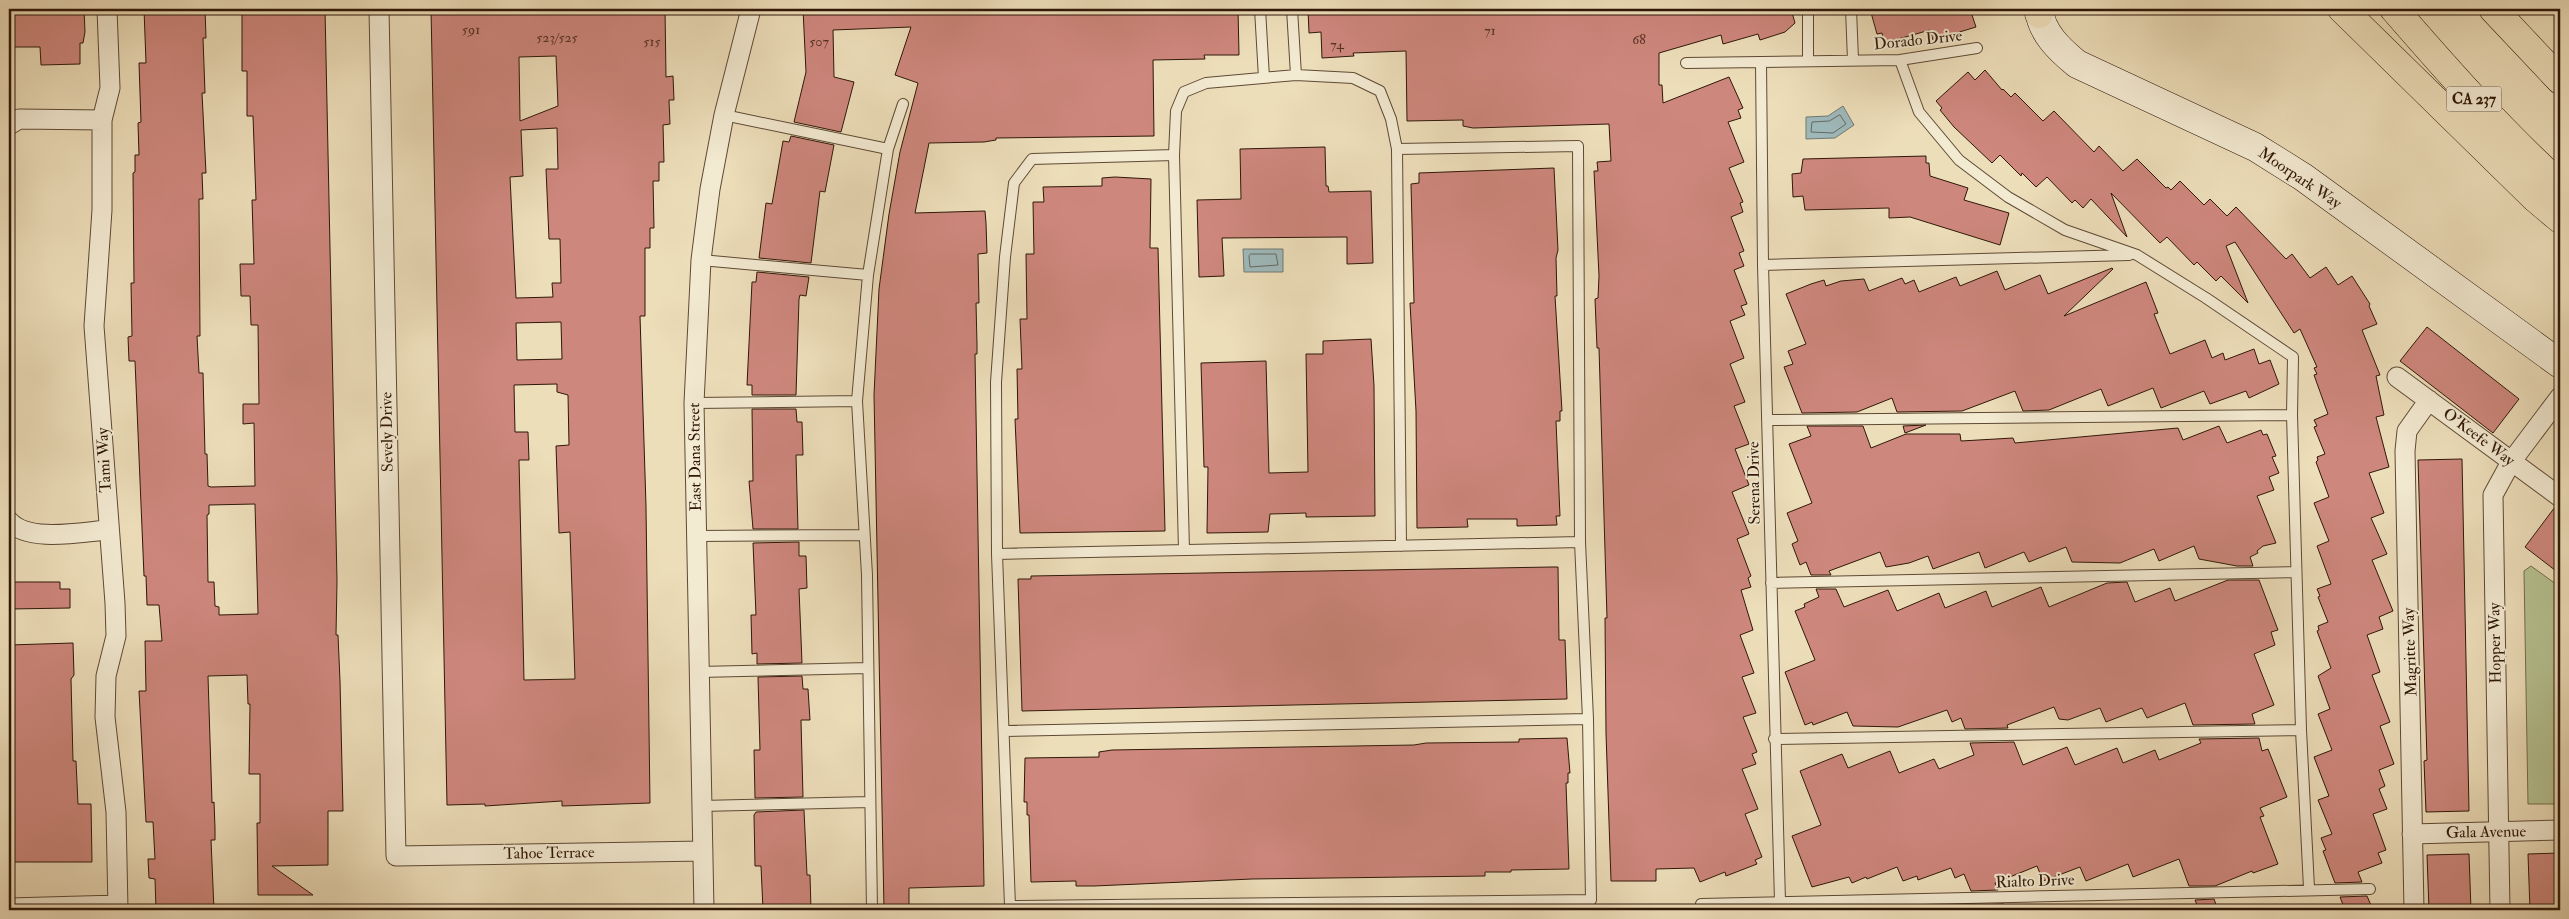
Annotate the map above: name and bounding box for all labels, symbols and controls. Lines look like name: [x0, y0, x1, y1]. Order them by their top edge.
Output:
house number: 591: [462, 21, 480, 38]
house number: 71: [1484, 22, 1496, 39]
street label: Dorado Drive: [1873, 25, 1964, 55]
house number: 523/525: [536, 29, 579, 46]
house number: 68: [1632, 31, 1646, 48]
house number: 515: [643, 33, 661, 50]
house number: 507: [809, 33, 829, 50]
house number: 74: [1330, 36, 1345, 53]
road number: CA 237: [2446, 86, 2502, 112]
street label: Moorpark Way: [2254, 143, 2346, 215]
street label: Sevely Drive: [376, 391, 398, 472]
street label: East Dana Street: [684, 403, 706, 511]
street label: O'Keefe Way: [2439, 403, 2520, 471]
street label: Tami Way: [92, 426, 116, 493]
street label: Serena Drive: [1743, 441, 1765, 525]
street label: Hopper Way: [2484, 601, 2507, 684]
street label: Magritte Way: [2398, 606, 2422, 697]
street label: Gala Avenue: [2446, 821, 2527, 843]
street label: Tahoe Terrace: [503, 842, 595, 864]
street label: Rialto Drive: [1995, 870, 2075, 892]

